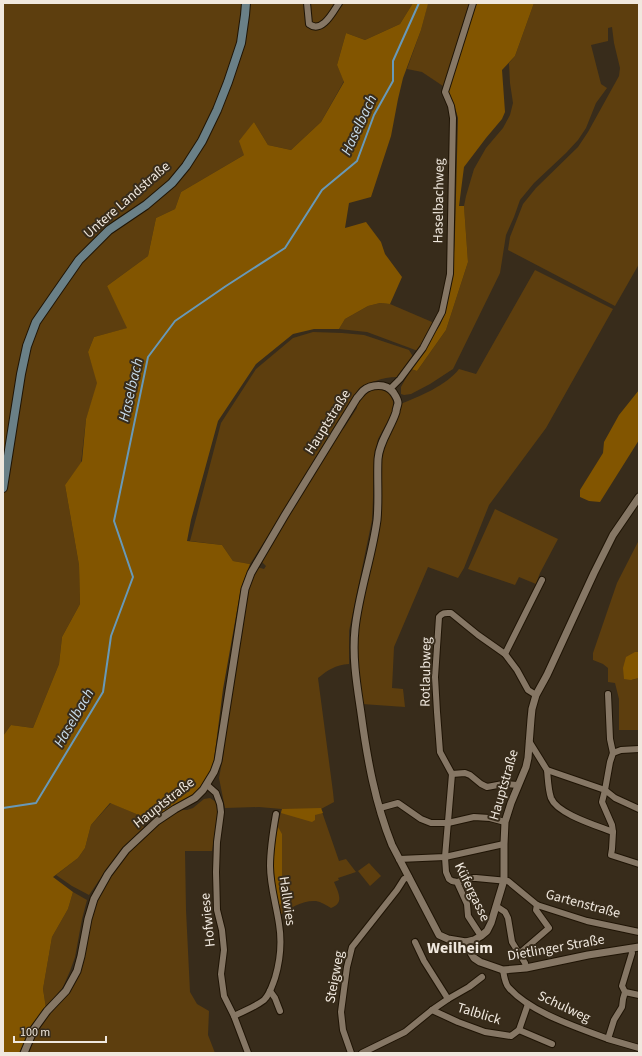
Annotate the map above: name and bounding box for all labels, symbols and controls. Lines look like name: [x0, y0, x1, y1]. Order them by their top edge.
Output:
water label: Haselbach: [336, 91, 382, 159]
street label: Untere Landstraße: [79, 157, 175, 243]
street label: Haselbachweg: [428, 158, 450, 244]
water label: Haselbach: [113, 356, 149, 424]
street label: Hauptstraße: [300, 386, 356, 458]
street label: Rotlaubweg: [415, 637, 437, 707]
water label: Haselbach: [49, 685, 99, 751]
street label: Hauptstraße: [484, 747, 524, 823]
street label: Hauptstraße: [129, 773, 199, 833]
street label: Küfergasse: [449, 859, 495, 925]
street label: Hallwies: [274, 875, 300, 927]
street label: Gartenstraße: [543, 884, 623, 924]
street label: Hofwiese: [195, 892, 221, 948]
street label: Dietlinger Straße: [506, 930, 606, 966]
district label: Weilheim: [427, 937, 493, 959]
street label: Steigweg: [321, 949, 349, 1005]
street label: Schulweg: [534, 986, 594, 1028]
street label: Talblick: [454, 998, 504, 1030]
scale bar: [14, 1018, 106, 1044]
text: 100 m: [20, 1024, 50, 1041]

